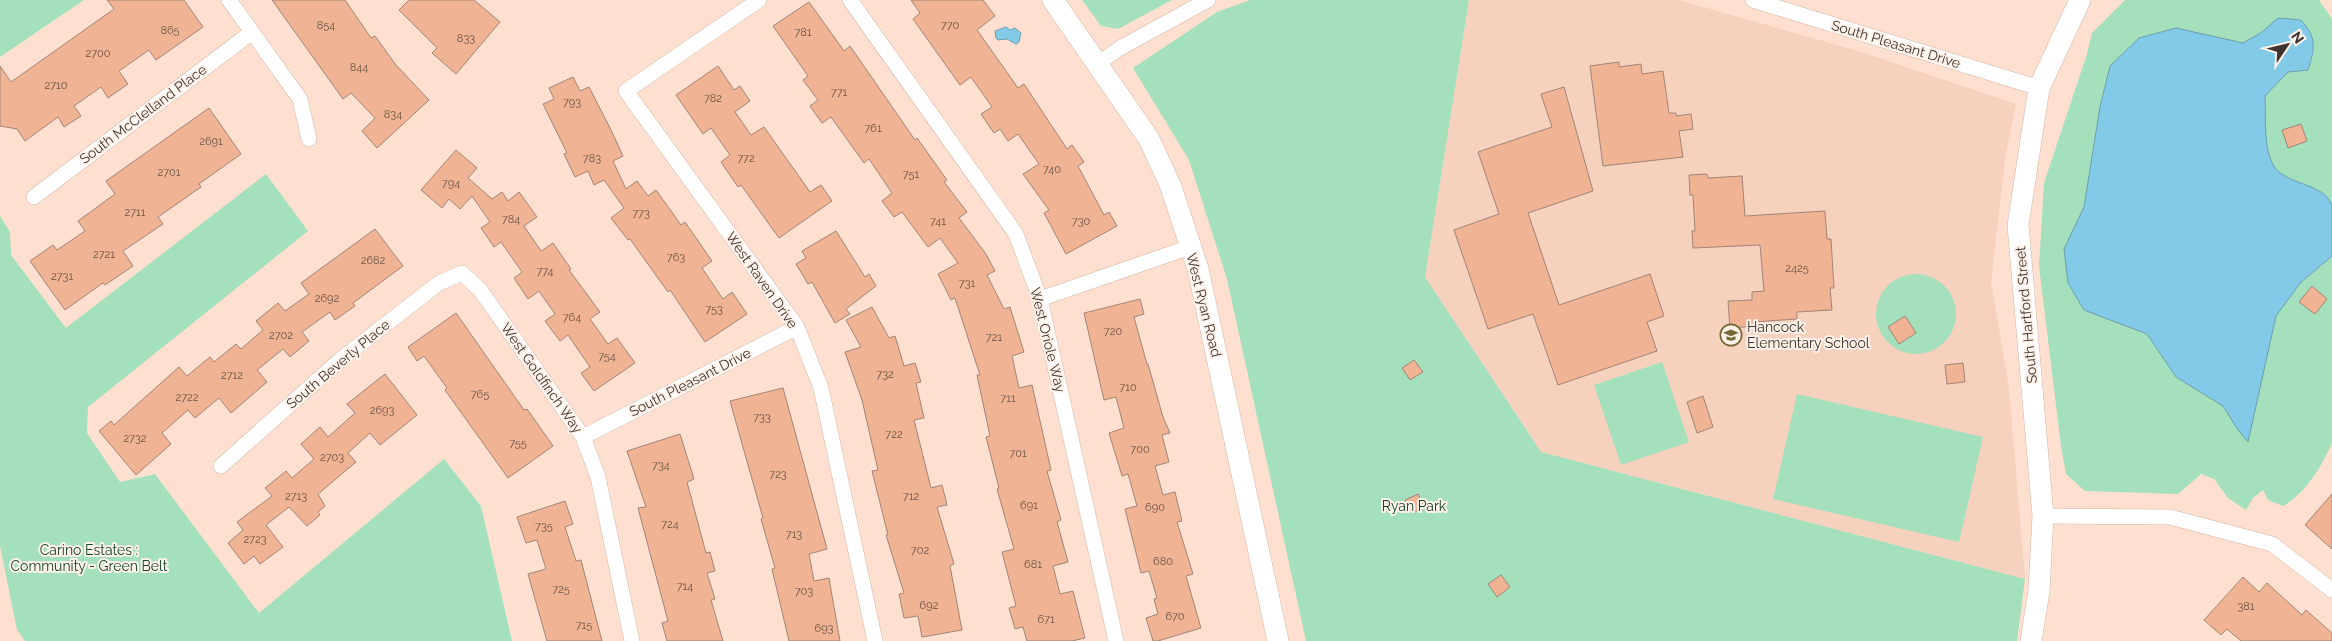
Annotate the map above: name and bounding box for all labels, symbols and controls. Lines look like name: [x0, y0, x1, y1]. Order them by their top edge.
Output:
street label: South Pleasant Drive: [1830, 17, 1962, 71]
house number: 854: [317, 19, 335, 32]
house number: 770: [941, 19, 959, 32]
north arrow: [2262, 20, 2312, 70]
house number: 865: [160, 24, 180, 37]
house number: 781: [794, 26, 812, 39]
text: N: [2288, 29, 2307, 47]
house number: 833: [457, 32, 475, 45]
house number: 2700: [85, 47, 111, 60]
street label: South McClelland Place: [76, 61, 210, 167]
house number: 844: [350, 61, 368, 74]
house number: 2710: [44, 79, 68, 92]
house number: 771: [831, 86, 848, 99]
house number: 782: [704, 92, 722, 105]
house number: 793: [563, 96, 581, 109]
house number: 834: [384, 108, 402, 121]
house number: 761: [864, 122, 882, 135]
house number: 2691: [199, 135, 223, 148]
house number: 783: [583, 152, 601, 165]
house number: 772: [737, 152, 755, 165]
house number: 740: [1043, 163, 1061, 176]
house number: 2701: [157, 166, 181, 179]
house number: 751: [903, 168, 919, 181]
house number: 794: [442, 177, 460, 190]
house number: 2711: [124, 206, 146, 219]
house number: 773: [632, 207, 650, 220]
house number: 784: [502, 213, 520, 226]
house number: 741: [930, 215, 946, 228]
house number: 730: [1072, 215, 1091, 228]
street label: West Raven Drive: [723, 229, 801, 331]
street label: South Hartford Street: [2012, 245, 2040, 384]
house number: 2721: [93, 248, 115, 261]
house number: 763: [667, 251, 685, 264]
street label: West Ryan Road: [1183, 251, 1225, 359]
house number: 2682: [361, 254, 386, 267]
house number: 2425: [1785, 262, 1809, 275]
house number: 774: [536, 265, 554, 278]
house number: 2731: [51, 270, 73, 283]
house number: 731: [959, 277, 976, 290]
street label: West Oriole Way: [1027, 286, 1069, 395]
house number: 2692: [315, 292, 340, 305]
house number: 753: [705, 303, 723, 316]
house number: 764: [563, 311, 581, 324]
street label: South Beverly Place: [283, 316, 393, 412]
place label: Hancock Elementary School: [1747, 319, 1870, 351]
street label: West Goldfinch Way: [498, 320, 586, 437]
school or university icon: Hancock Elementary School: [1719, 323, 1743, 347]
house number: 720: [1104, 325, 1122, 338]
house number: 2702: [269, 329, 293, 342]
house number: 721: [986, 331, 1002, 344]
street label: South Pleasant Drive: [627, 344, 753, 420]
house number: 754: [598, 350, 616, 363]
house number: 732: [876, 368, 894, 381]
house number: 2712: [221, 369, 243, 382]
house number: 710: [1119, 381, 1137, 394]
house number: 765: [471, 388, 489, 401]
house number: 2722: [175, 391, 199, 404]
house number: 711: [1000, 392, 1016, 405]
house number: 2693: [370, 404, 394, 417]
house number: 733: [753, 411, 771, 424]
house number: 722: [885, 428, 903, 441]
house number: 2732: [123, 432, 147, 445]
house number: 755: [509, 437, 527, 450]
house number: 700: [1130, 443, 1150, 456]
house number: 701: [1009, 447, 1027, 460]
house number: 2703: [320, 451, 344, 464]
house number: 734: [652, 459, 670, 472]
house number: 723: [769, 468, 787, 481]
house number: 2713: [285, 490, 307, 503]
house number: 712: [903, 490, 919, 503]
park label: Ryan Park: [1382, 498, 1447, 514]
house number: 691: [1020, 499, 1038, 512]
house number: 690: [1145, 501, 1165, 514]
house number: 724: [661, 518, 679, 531]
house number: 735: [535, 520, 553, 533]
house number: 713: [786, 528, 802, 541]
house number: 2723: [243, 533, 267, 546]
park label: Carino Estates : Community - Green Belt: [10, 542, 168, 574]
house number: 702: [911, 544, 929, 557]
house number: 680: [1153, 555, 1173, 568]
house number: 681: [1024, 558, 1042, 571]
house number: 714: [677, 580, 693, 593]
house number: 725: [552, 583, 570, 596]
house number: 703: [795, 585, 813, 598]
house number: 692: [920, 599, 939, 612]
house number: 381: [2237, 600, 2255, 613]
house number: 670: [1165, 610, 1185, 623]
house number: 671: [1037, 613, 1055, 626]
house number: 715: [576, 619, 592, 632]
house number: 693: [815, 622, 834, 635]

